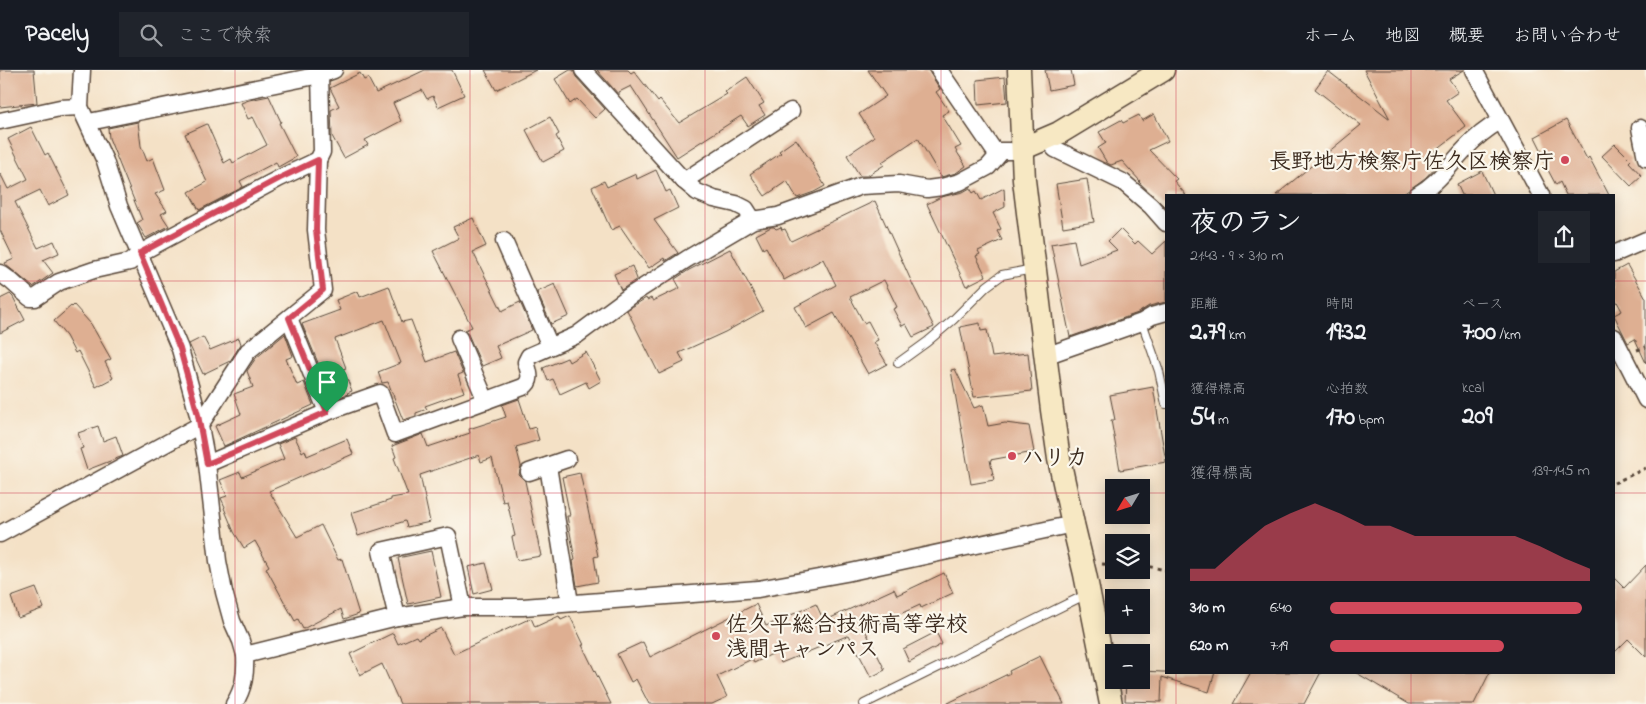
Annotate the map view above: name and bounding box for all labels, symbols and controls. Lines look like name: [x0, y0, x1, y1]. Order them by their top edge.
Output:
search box: [119, 12, 469, 57]
text: Pacely: [25, 17, 89, 52]
icon: search: [137, 21, 165, 49]
text: ここで検索: [177, 23, 272, 50]
text: ホーム: [1304, 24, 1357, 50]
text: 地図: [1385, 24, 1421, 50]
text: 概要: [1449, 24, 1485, 50]
text: お問い合わせ: [1513, 24, 1621, 50]
place label: 長野地方検察庁佐久区検察庁: [1269, 147, 1555, 179]
marker: 長野地方検察庁佐久区検察庁: [1559, 154, 1571, 166]
text: 夜のラン: [1190, 204, 1302, 245]
button: share: [1538, 211, 1590, 263]
text: 21:43 · 9 × 310 m: [1190, 244, 1284, 268]
text: 距離: [1190, 294, 1218, 315]
text: 時間: [1326, 294, 1354, 315]
text: ペース: [1462, 294, 1503, 315]
text: 2.79: [1190, 315, 1225, 351]
text: 19:32: [1326, 315, 1366, 351]
text: 7:00: [1462, 315, 1496, 351]
text: km: [1225, 325, 1246, 346]
text: /km: [1496, 325, 1521, 346]
pin: [306, 361, 348, 412]
icon: arrive: [313, 368, 341, 396]
text: kcal: [1462, 378, 1484, 399]
text: 獲得標高: [1190, 379, 1246, 400]
text: 心拍数: [1326, 379, 1368, 400]
text: 209: [1462, 399, 1493, 435]
text: 54: [1190, 400, 1215, 436]
text: 170: [1326, 400, 1355, 436]
text: m: [1215, 410, 1229, 431]
text: bpm: [1355, 410, 1384, 431]
place label: ハリカ: [1022, 443, 1088, 475]
marker: ハリカ: [1006, 450, 1018, 462]
text: 139–145 m: [1532, 459, 1590, 483]
text: 獲得標高: [1190, 462, 1254, 486]
north arrow: [1105, 479, 1150, 524]
map controls: [1105, 479, 1150, 689]
button: layers: [1105, 534, 1150, 579]
button: +: [1105, 589, 1150, 634]
text: 310 m: [1190, 596, 1225, 620]
text: 6:40: [1270, 596, 1292, 620]
place label: 佐久平総合技術高等学校 浅間キャンパス: [726, 610, 968, 667]
marker: 佐久平総合技術高等学校 浅間キャンパス: [710, 630, 722, 642]
text: 620 m: [1190, 634, 1228, 658]
text: 7:19: [1270, 634, 1288, 658]
button: −: [1105, 644, 1150, 689]

